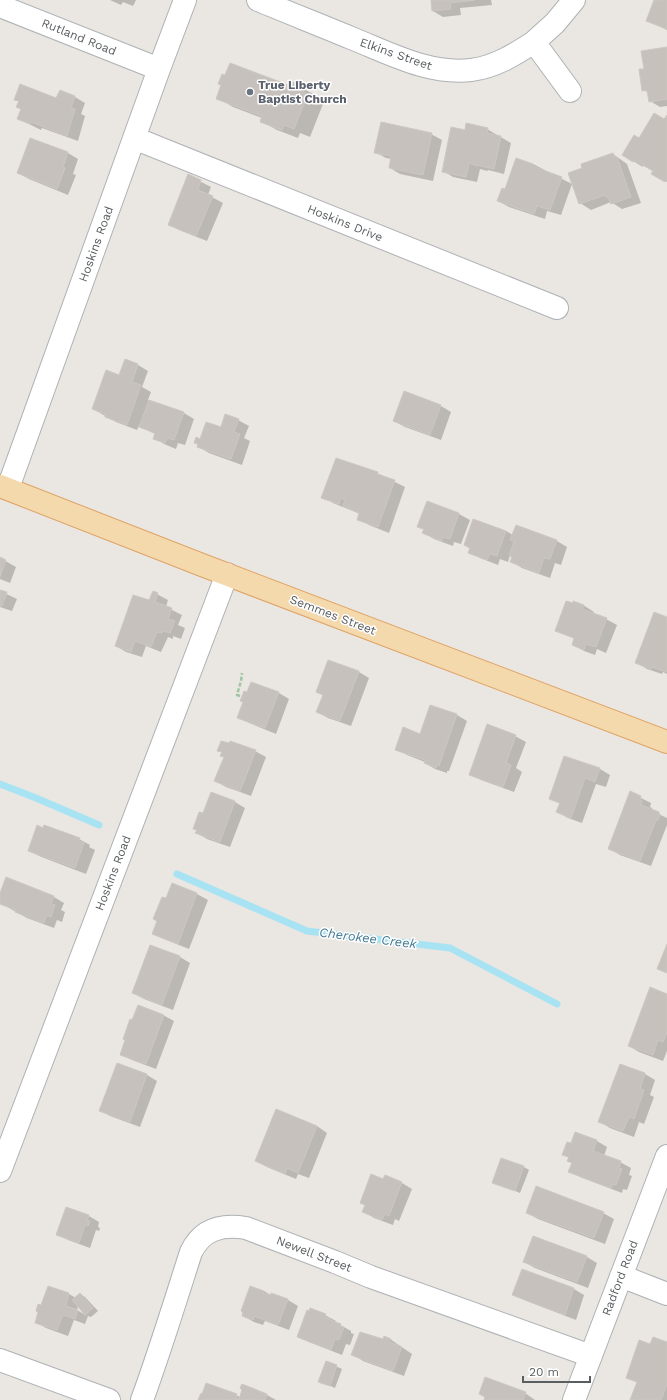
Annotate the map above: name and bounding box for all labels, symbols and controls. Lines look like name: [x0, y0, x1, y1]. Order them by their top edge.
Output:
street label: Rutland Road: [40, 16, 118, 58]
street label: Elkins Street: [358, 35, 434, 73]
place label: True Liberty Baptist Church: [258, 78, 347, 106]
marker: True Liberty Baptist Church: [245, 87, 255, 97]
street label: Hoskins Drive: [305, 202, 385, 244]
street label: Hoskins Road: [76, 204, 116, 284]
street label: Semmes Street: [288, 592, 378, 638]
street label: Hoskins Road: [92, 833, 134, 913]
water label: Cherokee Creek: [318, 925, 418, 952]
street label: Newell Street: [274, 1233, 354, 1275]
street label: Radford Road: [599, 1238, 641, 1318]
scale bar: [523, 1358, 590, 1384]
text: 20 m: [529, 1365, 559, 1379]

